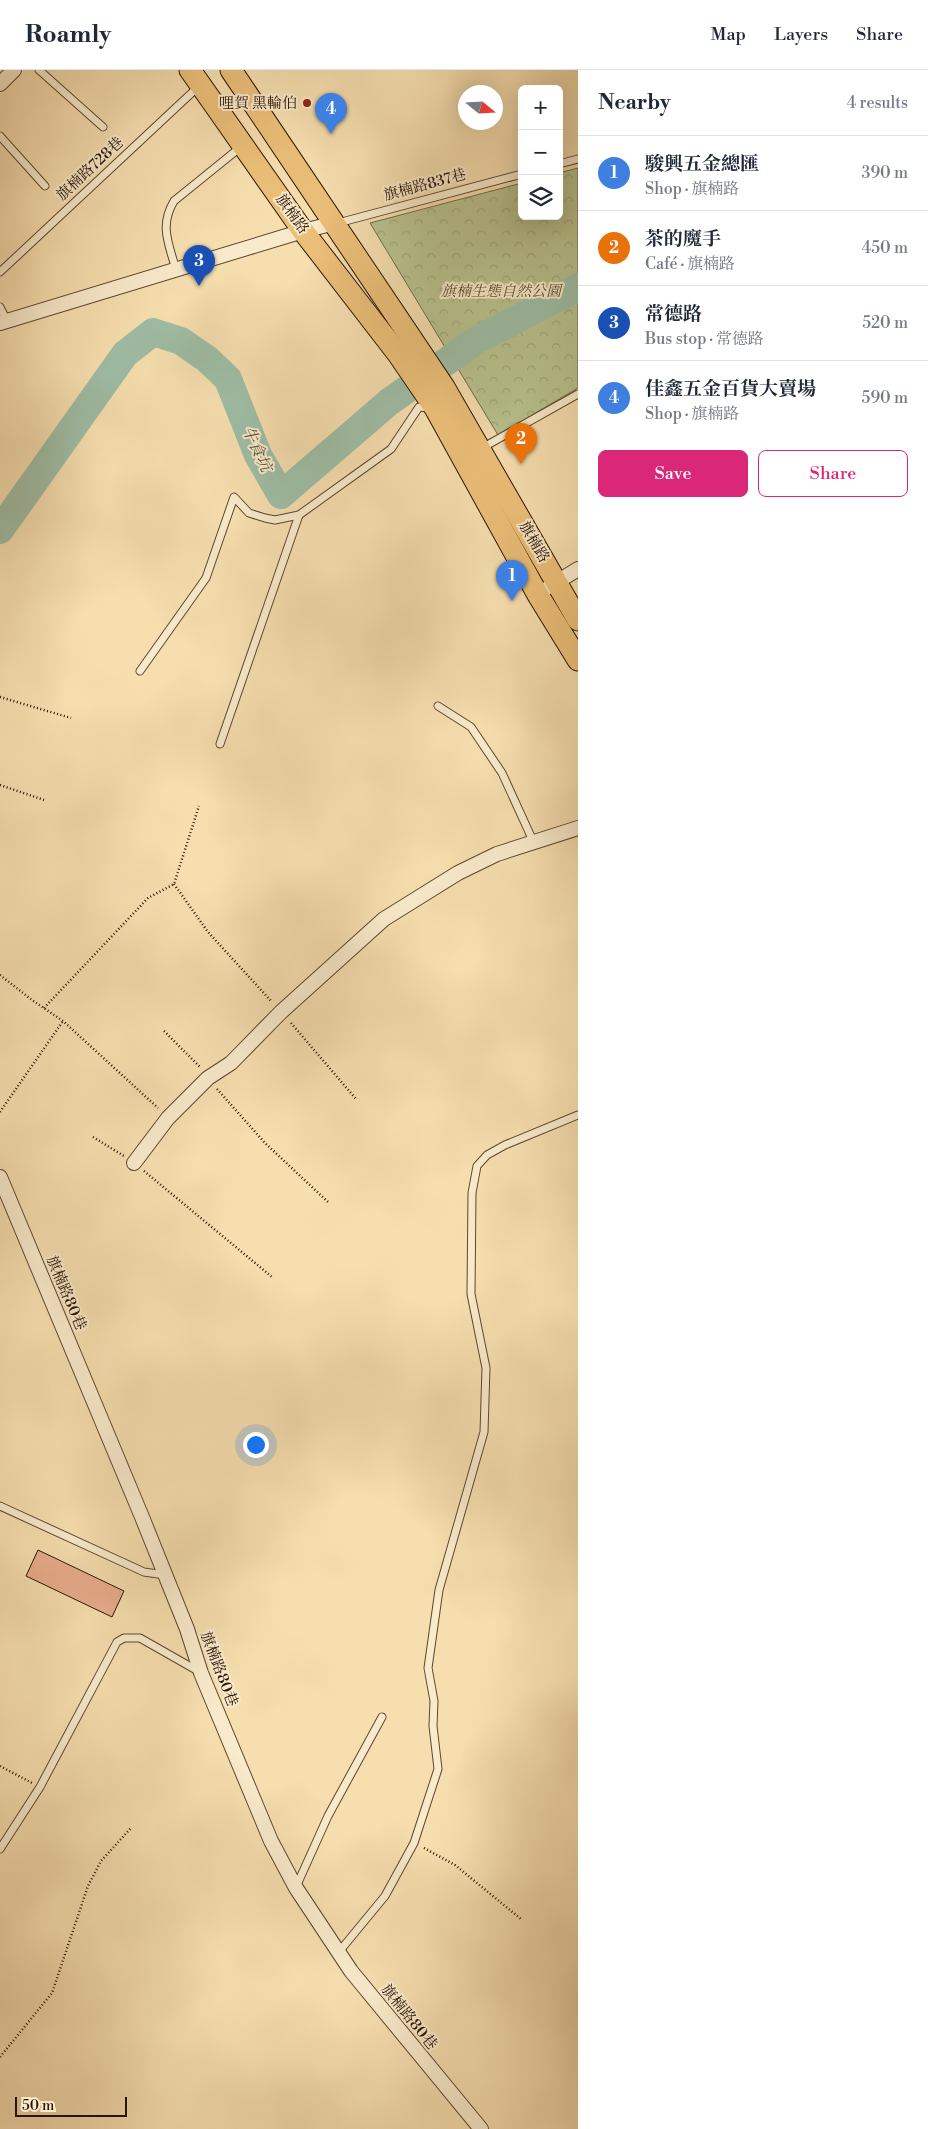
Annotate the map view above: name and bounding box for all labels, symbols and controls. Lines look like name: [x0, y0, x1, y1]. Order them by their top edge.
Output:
text: Roamly: [25, 20, 111, 50]
text: Map: [711, 23, 746, 46]
text: Layers: [774, 23, 828, 46]
text: Share: [856, 23, 903, 46]
north arrow: [458, 85, 503, 130]
map controls: [518, 85, 563, 220]
button: +: [518, 85, 563, 130]
text: Nearby: [598, 90, 671, 116]
pin: 4: [315, 93, 347, 134]
text: 4 results: [847, 93, 908, 113]
place label: 哩賀 黑輪伯: [219, 94, 297, 113]
marker: 哩賀 黑輪伯: [301, 97, 313, 109]
button: −: [518, 130, 563, 175]
street label: 旗楠路728巷: [52, 133, 128, 205]
text: 駿興五金總匯: [645, 152, 759, 176]
text: 1: [610, 163, 618, 183]
text: 390 m: [862, 163, 908, 183]
street label: 旗楠路837巷: [382, 165, 468, 205]
button: layers: [518, 175, 563, 220]
text: Shop · 旗楠路: [645, 179, 739, 199]
street label: 旗楠路: [271, 190, 313, 238]
text: 茶的魔手: [645, 227, 721, 251]
text: 2: [609, 238, 619, 258]
text: 450 m: [862, 238, 908, 258]
pin: 3: [183, 245, 215, 286]
text: Café · 旗楠路: [645, 254, 735, 274]
park label: 旗楠生態自然公園: [441, 282, 563, 301]
text: 常德路: [645, 302, 702, 326]
text: 3: [609, 313, 619, 333]
text: 520 m: [862, 313, 908, 333]
text: Bus stop · 常德路: [645, 329, 764, 349]
text: 佳鑫五金百貨大賣場: [645, 377, 816, 401]
text: 4: [609, 388, 619, 408]
text: 590 m: [862, 388, 908, 408]
text: Shop · 旗楠路: [645, 404, 739, 424]
water label: 牛食坑: [238, 423, 277, 477]
pin: 2: [505, 423, 537, 464]
button: Save: [598, 450, 748, 497]
button: Share: [758, 450, 908, 497]
street label: 旗楠路: [515, 518, 553, 566]
pin: 1: [496, 560, 528, 601]
street label: 旗楠路80巷: [42, 1253, 90, 1333]
your location: [243, 1432, 269, 1458]
street label: 旗楠路80巷: [196, 1629, 242, 1709]
street label: 旗楠路80巷: [377, 1980, 441, 2054]
scale bar: [15, 2094, 128, 2117]
text: 50 m: [22, 2097, 54, 2115]

